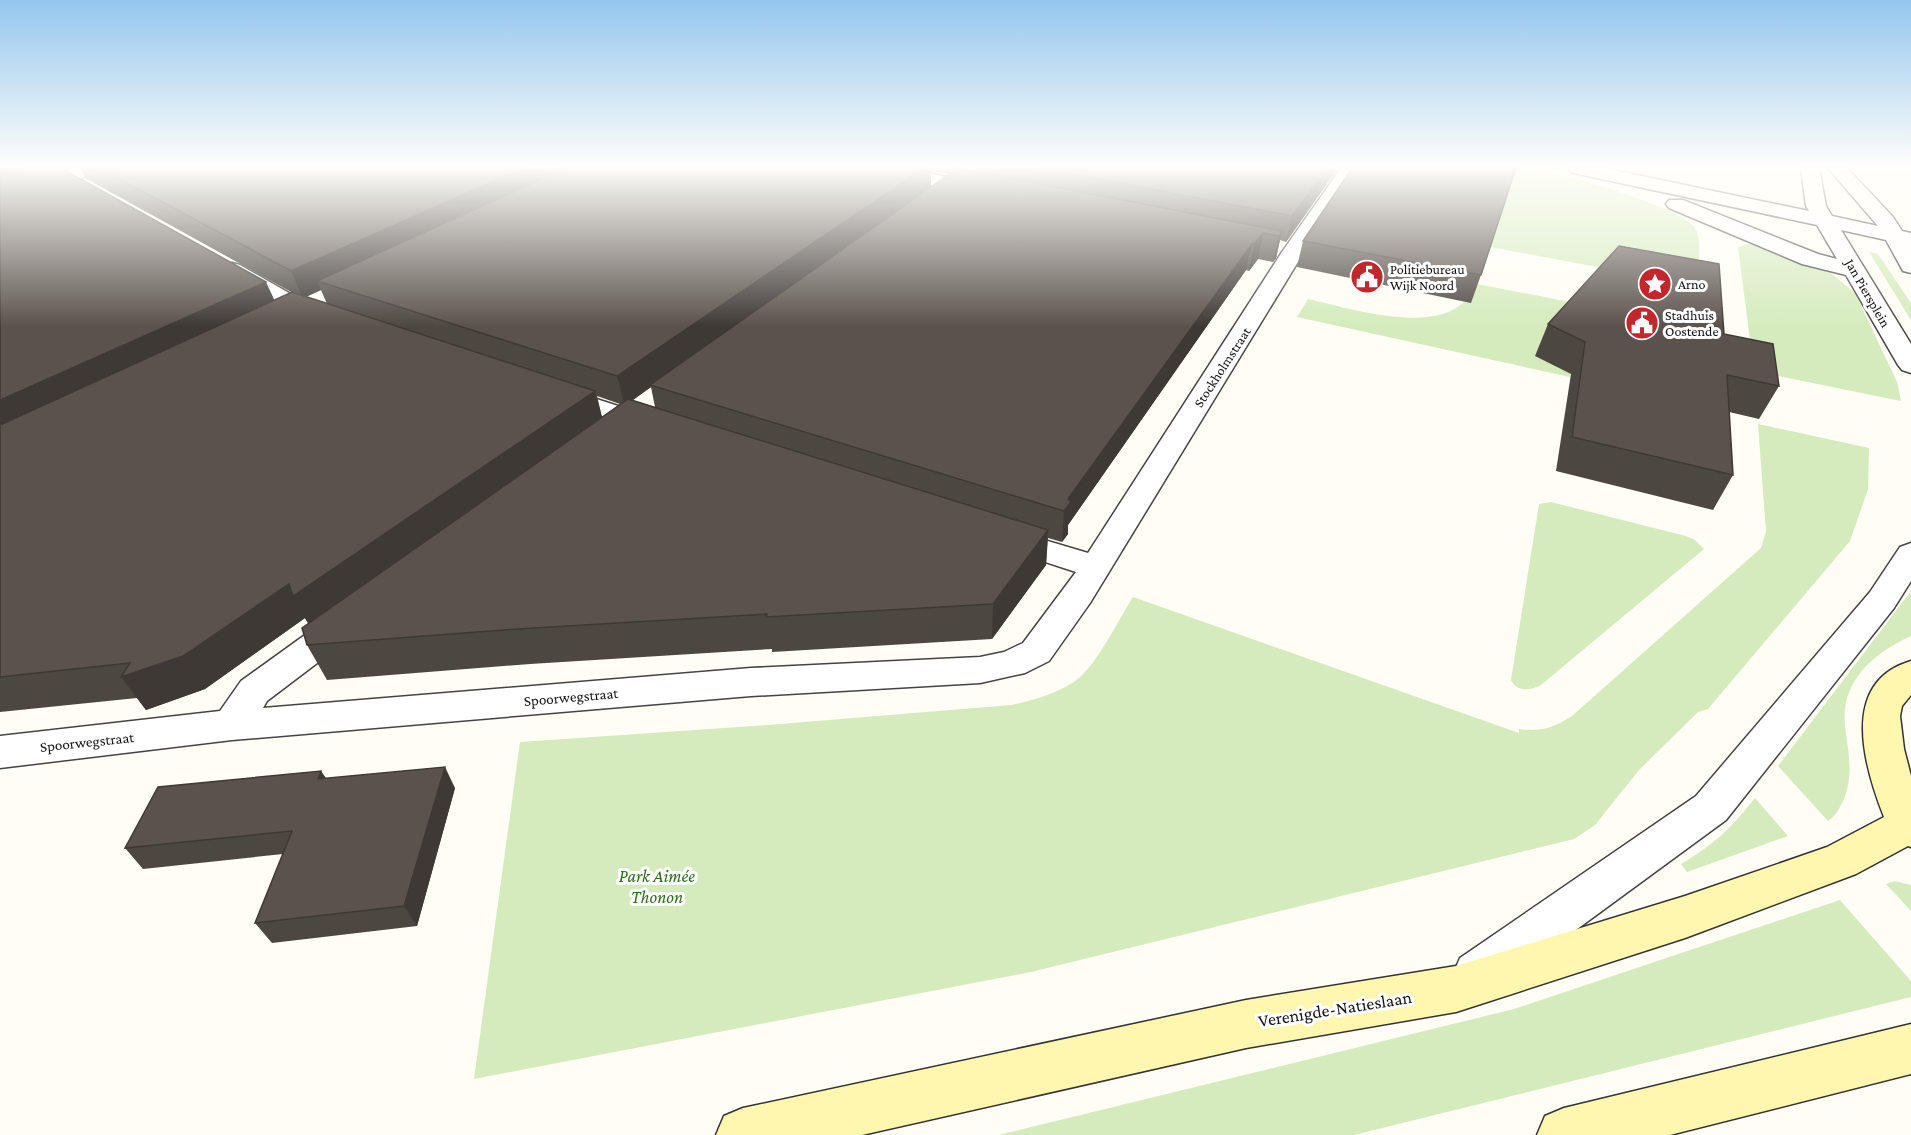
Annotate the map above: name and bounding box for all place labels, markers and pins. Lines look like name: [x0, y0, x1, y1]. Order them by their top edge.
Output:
public building icon: Politiebureau Wijk Noord: [1349, 259, 1385, 295]
place label: Politiebureau Wijk Noord: [1390, 261, 1465, 294]
place icon: Arno: [1637, 266, 1673, 302]
place label: Arno: [1678, 276, 1705, 292]
public building icon: Stadhuis Oostende: [1624, 305, 1660, 341]
place label: Stadhuis Oostende: [1665, 307, 1719, 339]

